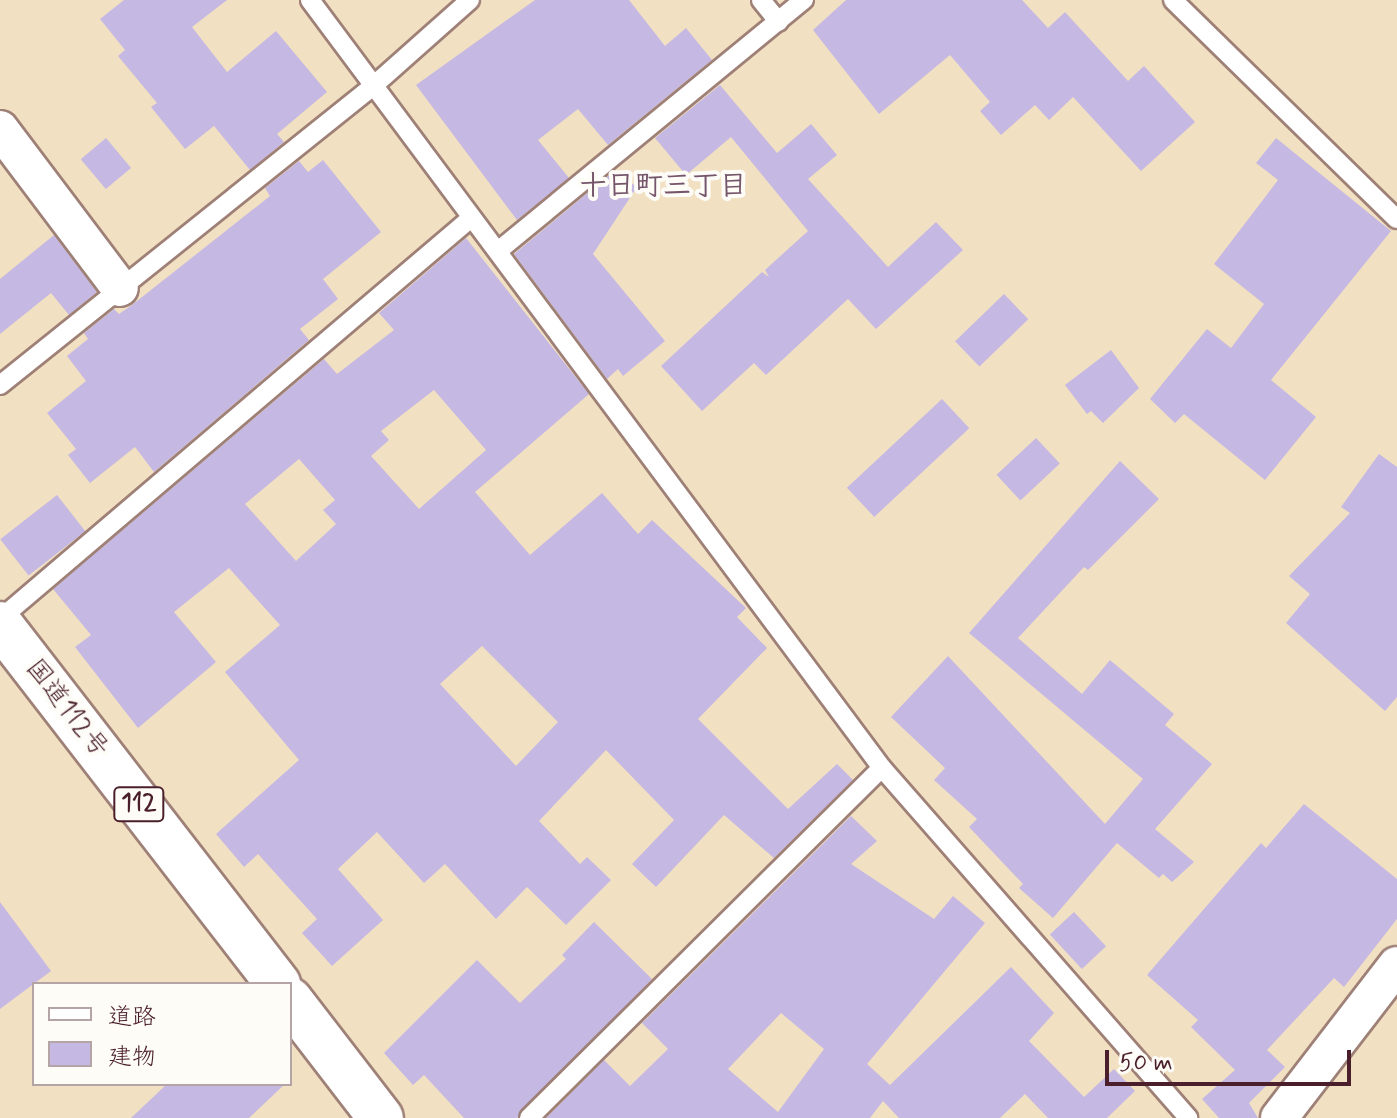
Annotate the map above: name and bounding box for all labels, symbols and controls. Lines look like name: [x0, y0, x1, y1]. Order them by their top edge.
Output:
district label: 十日町三丁目: [579, 170, 747, 204]
street label: 国道112号: [18, 654, 114, 764]
road number: 112: [113, 784, 165, 824]
legend: [32, 982, 292, 1086]
text: 道路: [108, 1002, 156, 1033]
scale bar: [1109, 1034, 1355, 1084]
text: 建物: [108, 1042, 156, 1073]
text: 50 m: [1119, 1048, 1173, 1079]

